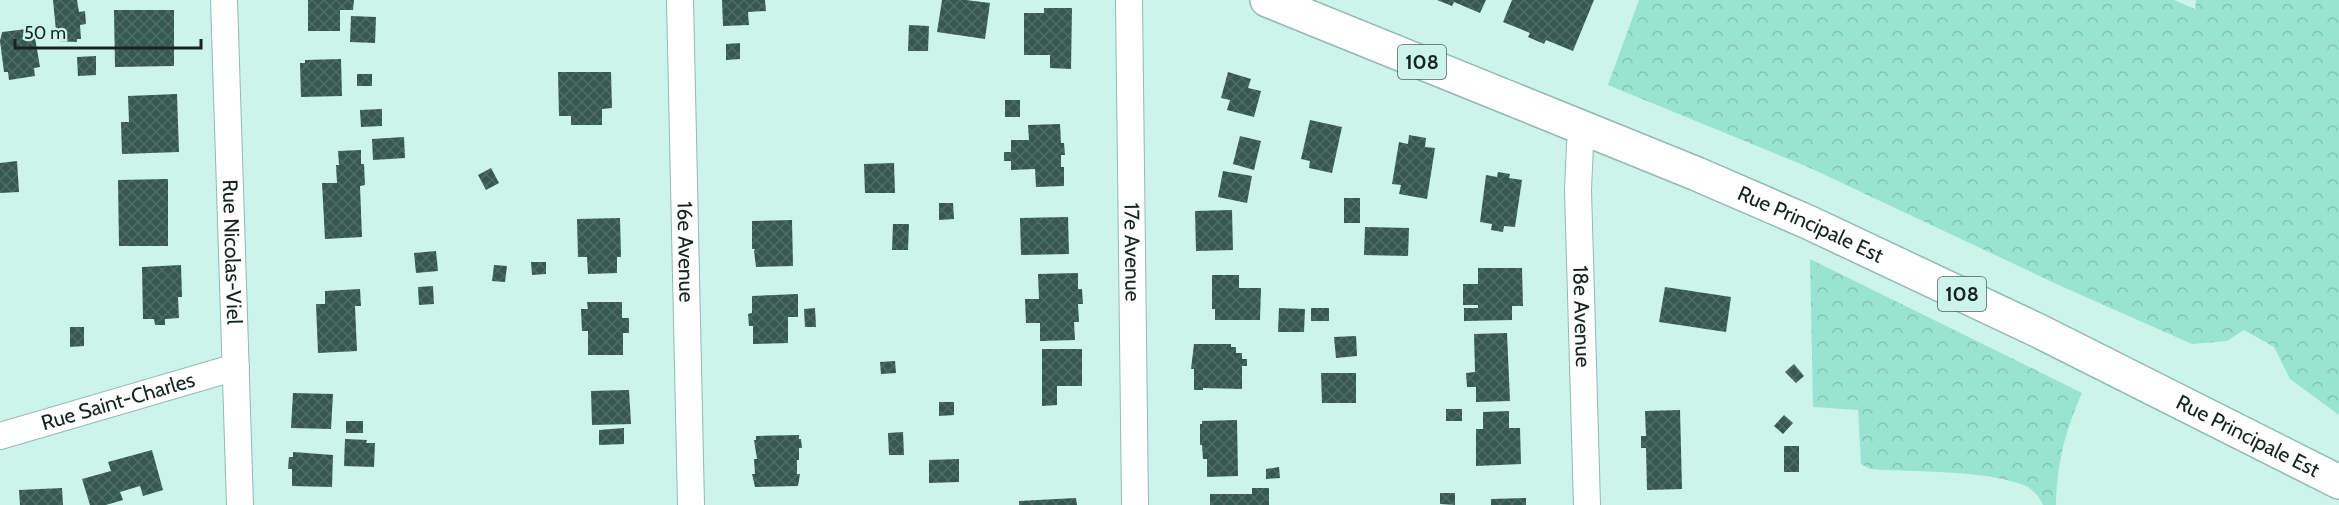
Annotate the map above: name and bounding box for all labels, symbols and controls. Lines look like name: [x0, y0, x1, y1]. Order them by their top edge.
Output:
scale bar: [15, 12, 201, 50]
text: 50 m: [24, 22, 66, 44]
road number: 108: [1398, 45, 1446, 79]
street label: Rue Nicolas-Viel: [218, 179, 247, 325]
street label: Rue Principale Est: [1734, 180, 1887, 268]
street label: 16e Avenue: [672, 201, 700, 303]
street label: 17e Avenue: [1119, 202, 1146, 302]
street label: 18e Avenue: [1568, 265, 1596, 368]
road number: 108: [1938, 277, 1986, 311]
street label: Rue Saint-Charles: [38, 367, 198, 435]
street label: Rue Principale Est: [2172, 389, 2324, 482]

